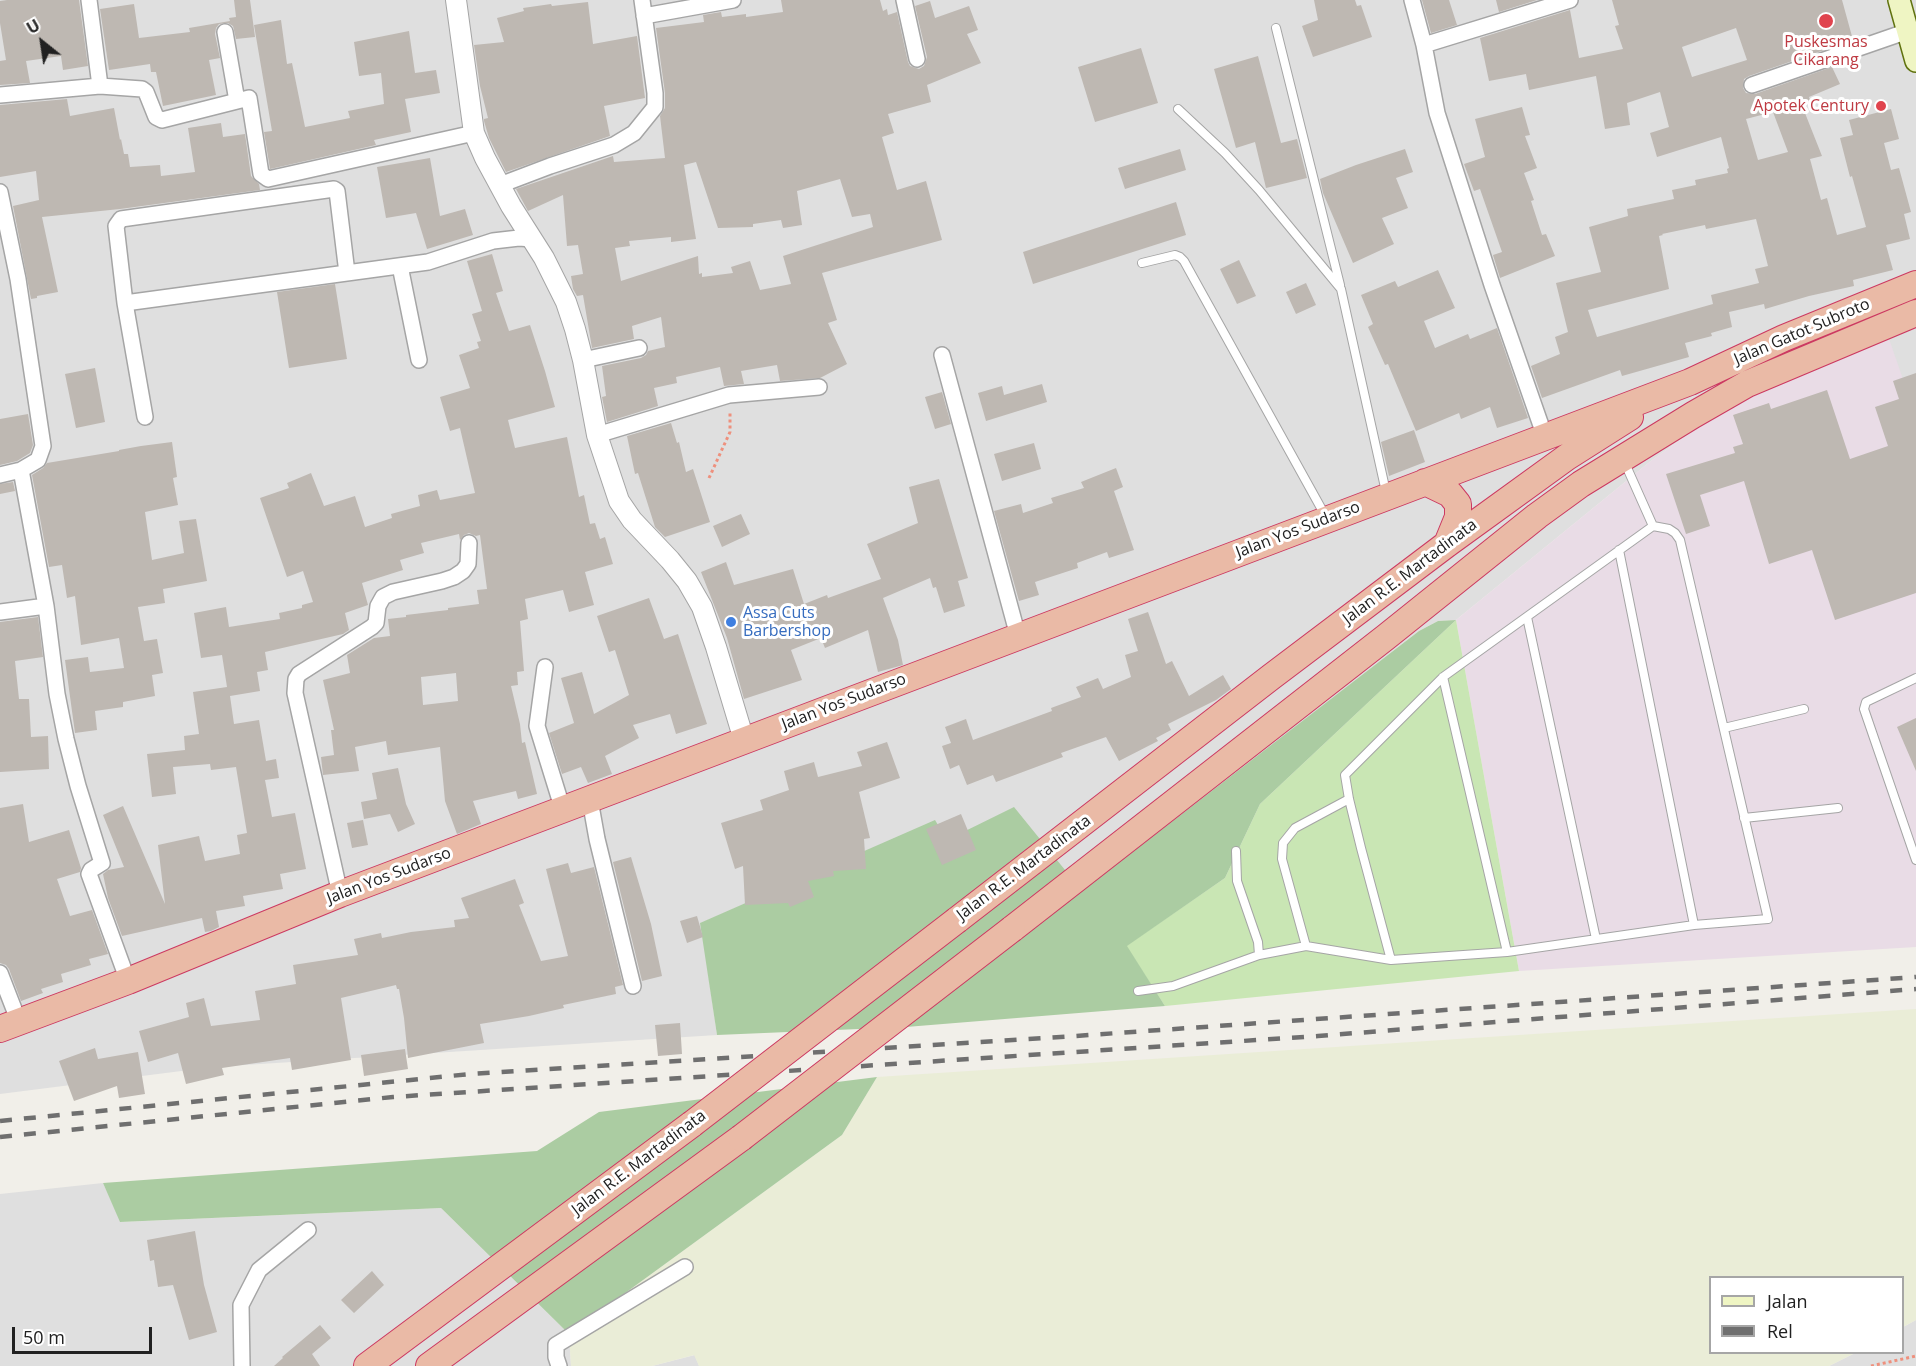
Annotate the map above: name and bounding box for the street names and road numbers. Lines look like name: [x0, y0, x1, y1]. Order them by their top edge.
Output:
street label: Jalan Gatot Subroto: [1731, 295, 1873, 369]
street label: Jalan Yos Sudarso: [1233, 497, 1363, 563]
street label: Jalan R.E. Martadinata: [1339, 515, 1481, 629]
street label: Jalan Yos Sudarso: [779, 669, 909, 735]
street label: Jalan R.E. Martadinata: [953, 811, 1095, 925]
street label: Jalan Yos Sudarso: [324, 843, 454, 909]
street label: Jalan R.E. Martadinata: [568, 1106, 710, 1220]

